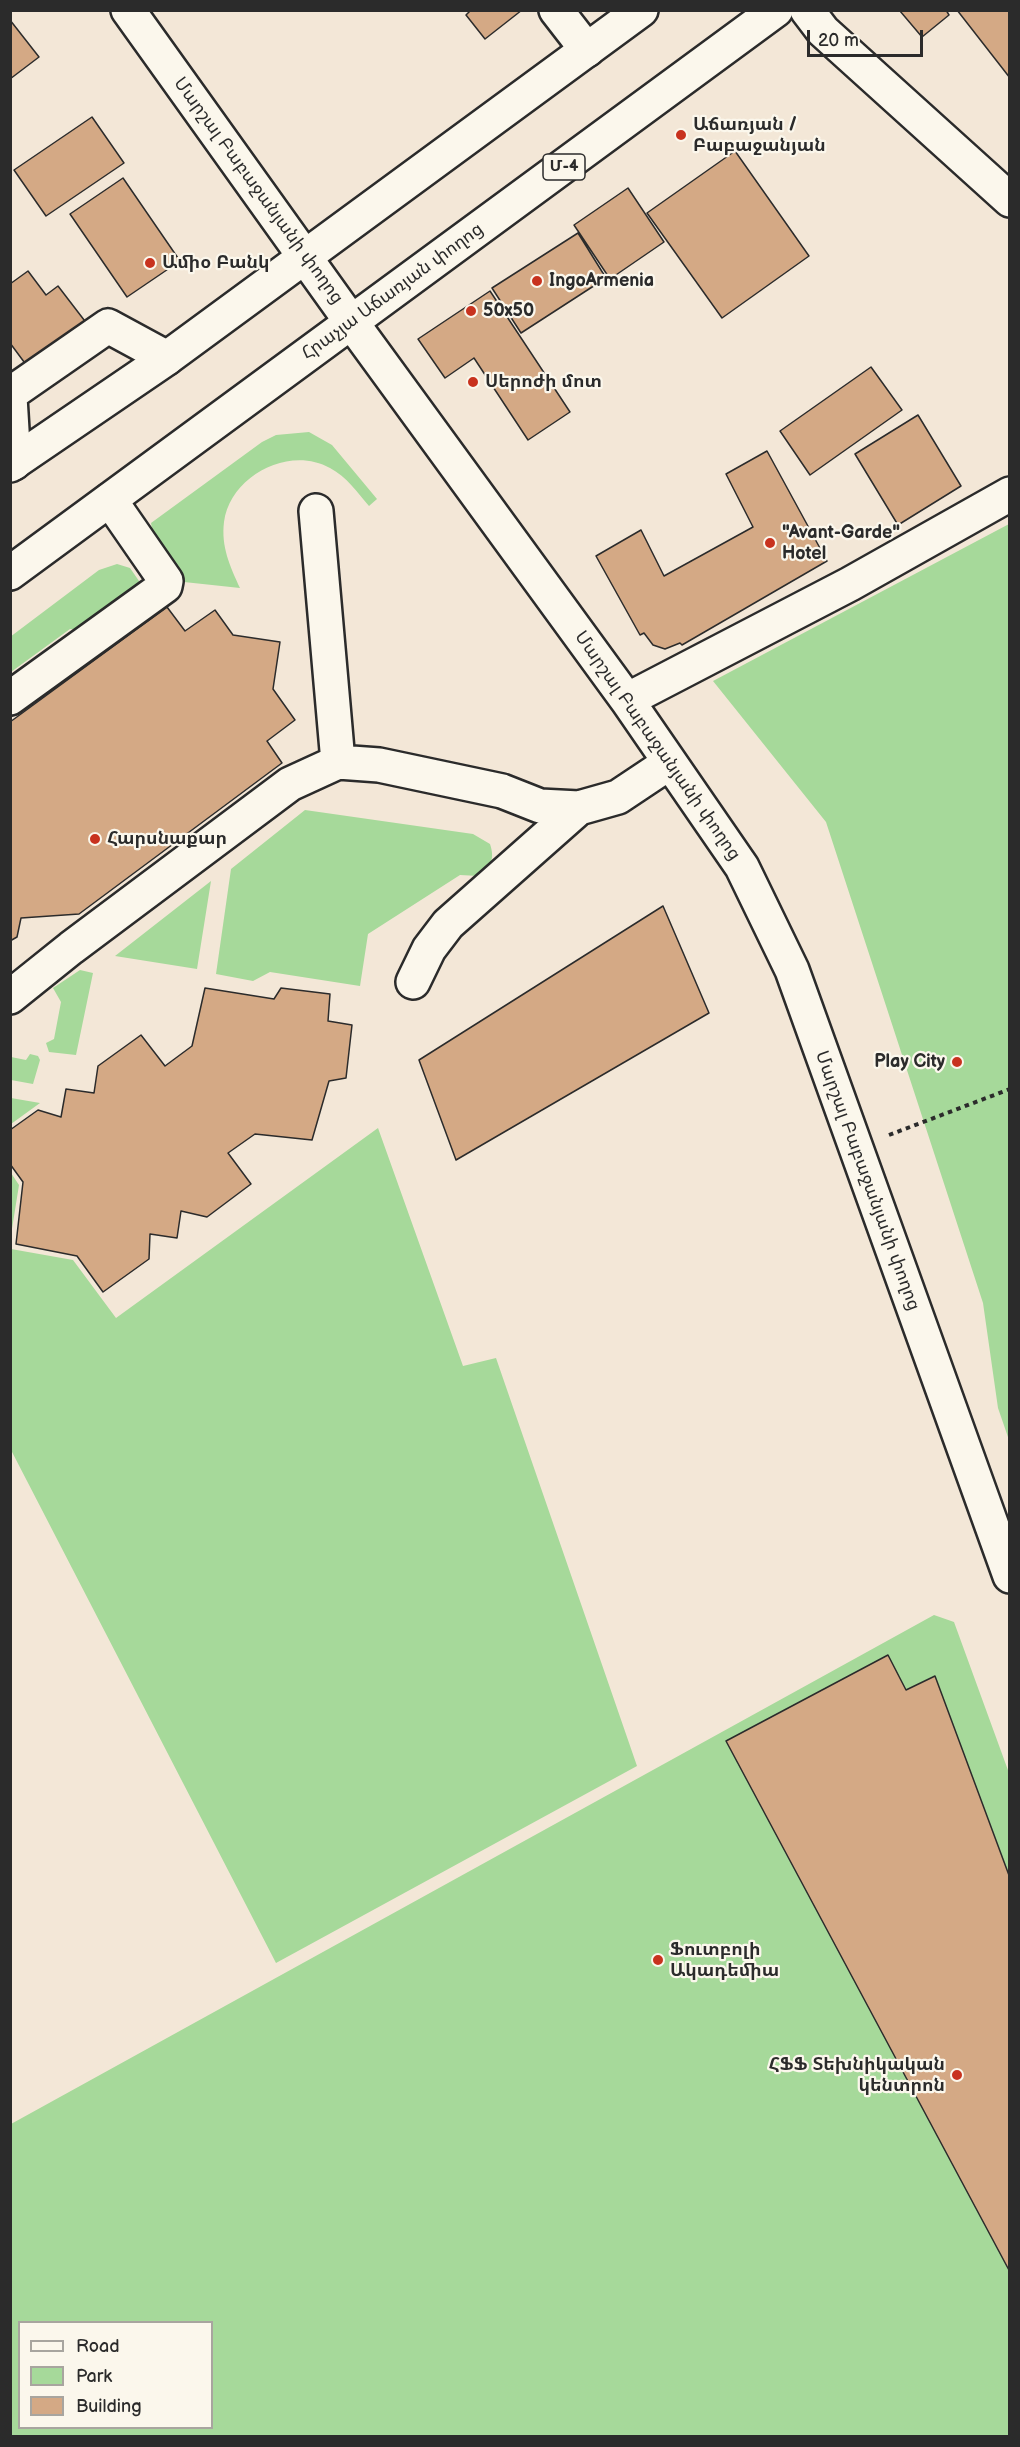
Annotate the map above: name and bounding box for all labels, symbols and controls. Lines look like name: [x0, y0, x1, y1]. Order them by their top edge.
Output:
scale bar: [810, 18, 926, 56]
text: 20 m: [818, 30, 859, 51]
street label: Մարշալ Բաբաջանյանի փողոց: [168, 73, 348, 309]
place label: Աճառյան / Բաբաջանյան: [693, 114, 826, 156]
marker: Աճառյան / Բաբաջանյան: [674, 128, 688, 142]
road number: Մ-4: [543, 154, 585, 180]
street label: Հրաչյա Աճառյան փողոց: [298, 219, 488, 365]
place label: Ամիօ Բանկ: [162, 252, 270, 274]
marker: Ամիօ Բանկ: [143, 256, 157, 270]
place label: IngoArmenia: [549, 270, 654, 292]
marker: IngoArmenia: [530, 274, 544, 288]
place label: 50x50: [483, 300, 534, 322]
marker: 50x50: [464, 304, 478, 318]
place label: Սերոժի մոտ: [485, 371, 602, 393]
marker: Սերոժի մոտ: [466, 375, 480, 389]
place label: "Avant-Garde" Hotel: [782, 522, 900, 564]
marker: "Avant-Garde" Hotel: [763, 536, 777, 550]
street label: Մարշալ Բաբաջանյանի փողոց: [569, 627, 745, 865]
place label: Հարսնաքար: [107, 828, 227, 850]
marker: Հարսնաքար: [88, 832, 102, 846]
street label: Մարշալ Բաբաջանյանի փողոց: [810, 1048, 924, 1314]
place label: Play City: [874, 1051, 945, 1073]
marker: Play City: [950, 1055, 964, 1069]
place label: Ֆուտբոլի Ակադեմիա: [670, 1939, 779, 1982]
marker: Ֆուտբոլի Ակադեմիա: [651, 1953, 665, 1967]
place label: ՀՖՖ Տեխնիկական կենտրոն: [768, 2054, 945, 2096]
marker: ՀՖՖ Տեխնիկական կենտրոն: [950, 2068, 964, 2082]
legend: [18, 2321, 213, 2429]
text: Road: [76, 2336, 120, 2357]
text: Park: [76, 2366, 112, 2387]
text: Building: [76, 2396, 142, 2417]

